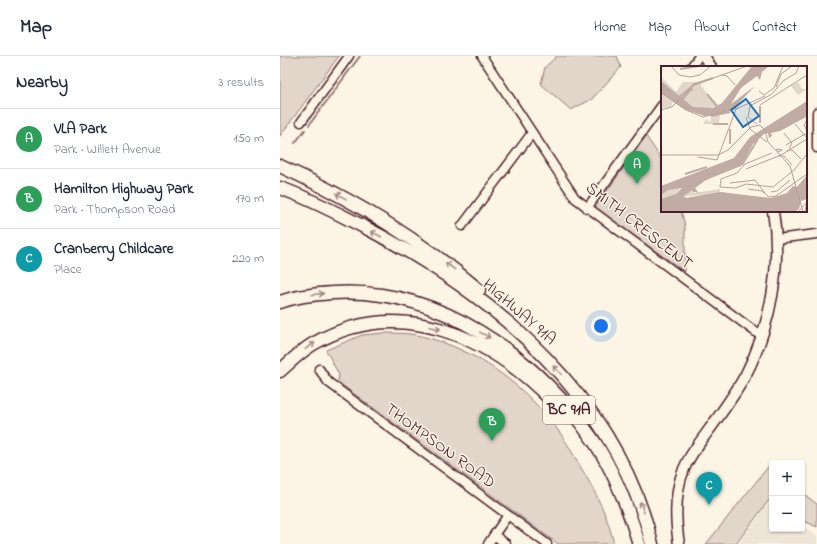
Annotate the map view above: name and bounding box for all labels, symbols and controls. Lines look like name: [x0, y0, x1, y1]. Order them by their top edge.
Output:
text: Map: [20, 14, 52, 41]
text: Home: [594, 17, 626, 38]
text: Map: [648, 17, 672, 38]
text: About: [694, 17, 730, 38]
text: Contact: [752, 17, 797, 38]
inset map: [661, 66, 807, 212]
text: Nearby: [16, 70, 68, 95]
text: 3 results: [218, 73, 264, 92]
text: VLA Park: [54, 118, 107, 140]
text: A: [25, 129, 33, 148]
text: 150 m: [233, 129, 264, 148]
text: Park · Willett Avenue: [54, 140, 161, 159]
pin: A: [624, 151, 650, 184]
street label: SMITH CRESCENT: [580, 176, 698, 276]
text: Hamilton Highway Park: [54, 178, 194, 200]
text: B: [25, 189, 33, 208]
text: 170 m: [236, 189, 264, 208]
one-way arrow: [335, 192, 347, 199]
text: Park · Thompson Road: [54, 200, 176, 219]
one-way arrow: [371, 229, 383, 237]
text: Cranberry Childcare: [54, 238, 174, 260]
text: C: [25, 249, 33, 268]
text: 220 m: [232, 249, 264, 268]
text: Place: [54, 260, 82, 279]
one-way arrow: [445, 262, 456, 270]
street label: HIGHWAY 91A: [476, 273, 562, 351]
one-way arrow: [311, 291, 324, 298]
your location: [591, 316, 611, 336]
one-way arrow: [428, 324, 441, 332]
one-way arrow: [478, 331, 490, 339]
one-way arrow: [304, 342, 315, 350]
one-way arrow: [552, 365, 562, 375]
road number: BC 91A: [543, 396, 595, 424]
street label: THOMPSON ROAD: [379, 397, 501, 495]
pin: B: [479, 408, 505, 441]
map controls: [769, 460, 805, 532]
button: +: [769, 460, 805, 496]
pin: C: [696, 472, 722, 505]
button: −: [769, 496, 805, 532]
one-way arrow: [638, 500, 645, 513]

